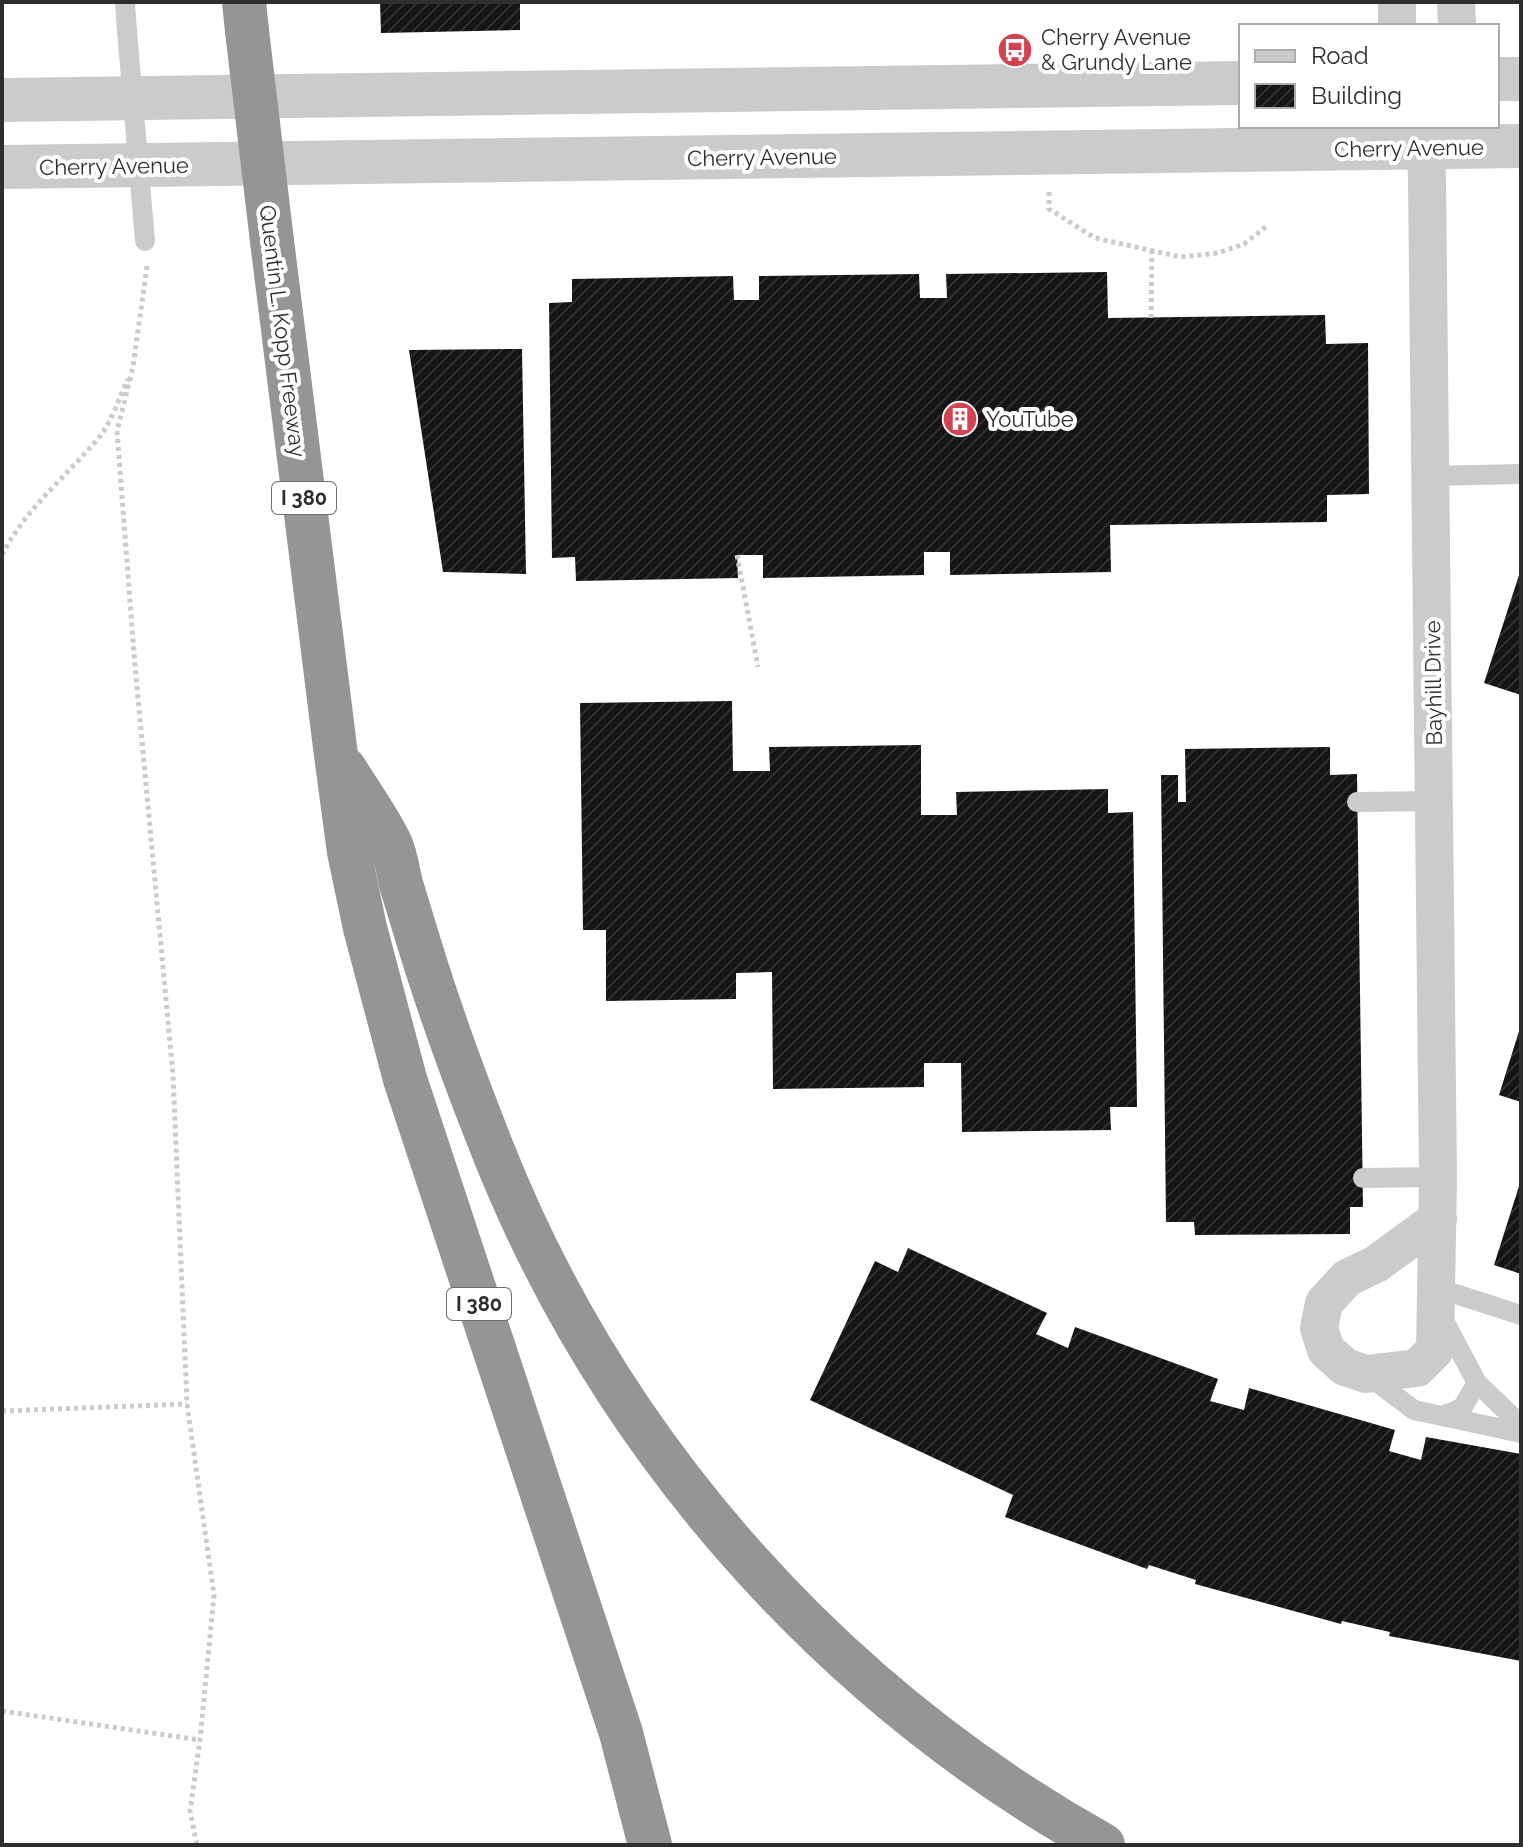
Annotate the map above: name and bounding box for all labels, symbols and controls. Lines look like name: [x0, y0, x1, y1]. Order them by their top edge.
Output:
place label: Cherry Avenue & Grundy Lane: [1041, 24, 1192, 75]
legend: [1239, 24, 1499, 128]
bus stop icon: Cherry Avenue & Grundy Lane: [996, 31, 1034, 69]
text: Road: [1311, 41, 1369, 70]
text: Building: [1311, 81, 1402, 110]
street label: Cherry Avenue: [1334, 134, 1484, 162]
street label: Cherry Avenue: [687, 143, 837, 171]
street label: Cherry Avenue: [39, 152, 189, 180]
street label: Quentin L. Kopp Freeway: [255, 203, 311, 459]
building icon: YouTube: [941, 400, 979, 438]
place label: YouTube: [986, 406, 1074, 432]
road number: I 380: [272, 482, 336, 514]
street label: Bayhill Drive: [1419, 620, 1447, 746]
road number: I 380: [447, 1288, 511, 1320]

